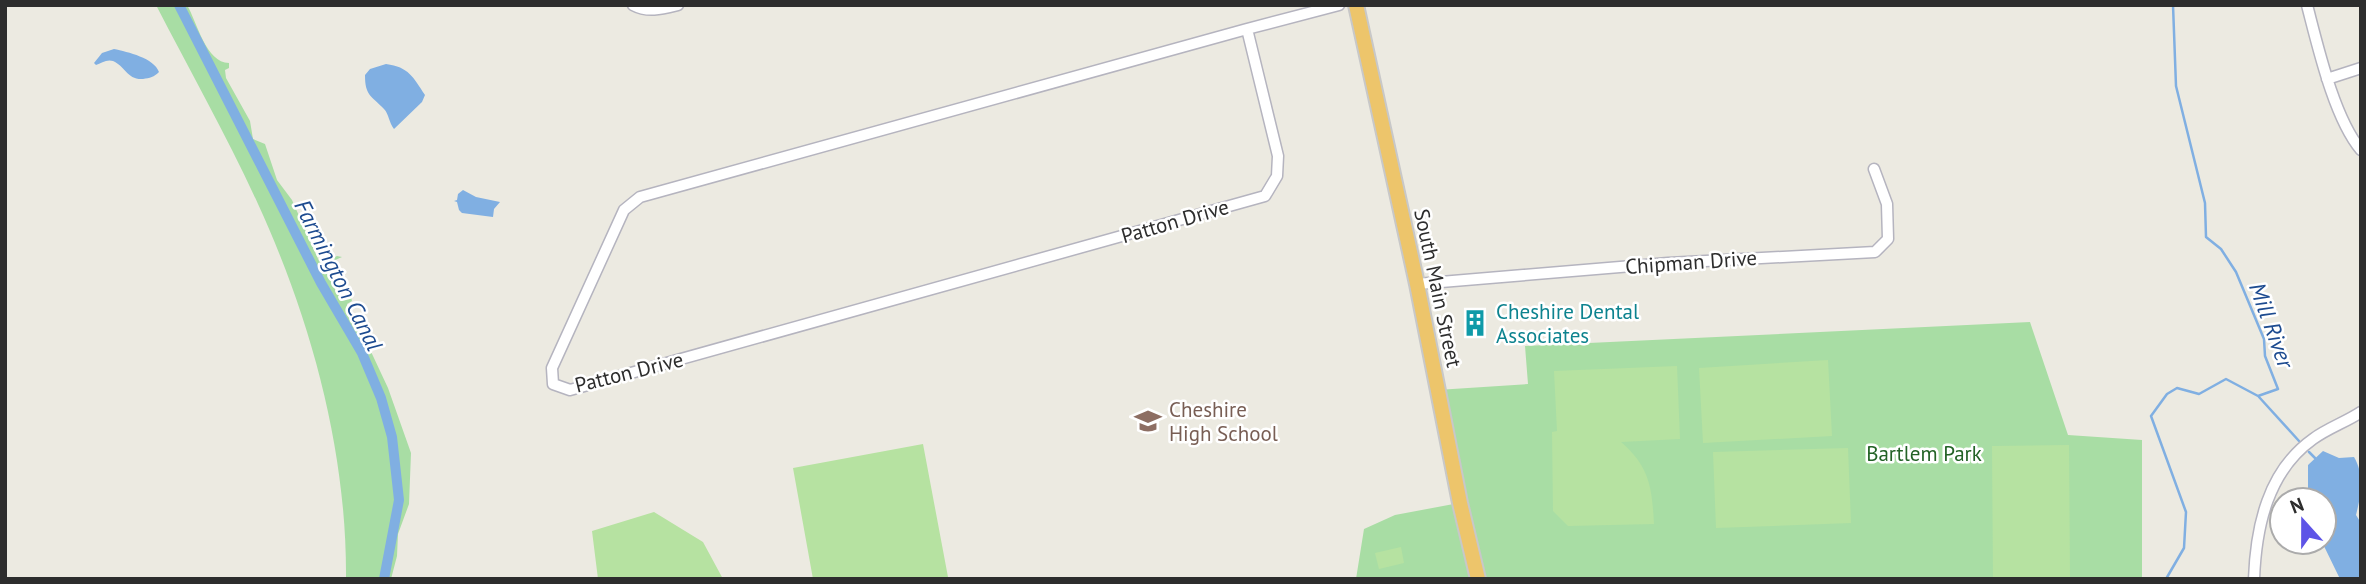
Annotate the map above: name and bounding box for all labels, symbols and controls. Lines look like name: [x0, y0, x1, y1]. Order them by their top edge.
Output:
street label: Patton Drive: [1118, 193, 1232, 249]
water label: Farmington Canal: [288, 194, 390, 356]
street label: South Main Street: [1408, 206, 1468, 370]
street label: Chipman Drive: [1624, 244, 1758, 280]
water label: Mill River: [2243, 278, 2301, 373]
place label: Cheshire Dental Associates: [1496, 298, 1639, 349]
building icon: Cheshire Dental Associates: [1460, 308, 1490, 338]
street label: Patton Drive: [572, 345, 686, 399]
place label: Cheshire High School: [1169, 396, 1278, 447]
school or university icon: Cheshire High School: [1133, 406, 1163, 436]
park label: Bartlem Park: [1866, 440, 1982, 467]
north arrow: [2268, 486, 2338, 556]
text: N: [2287, 492, 2307, 519]

